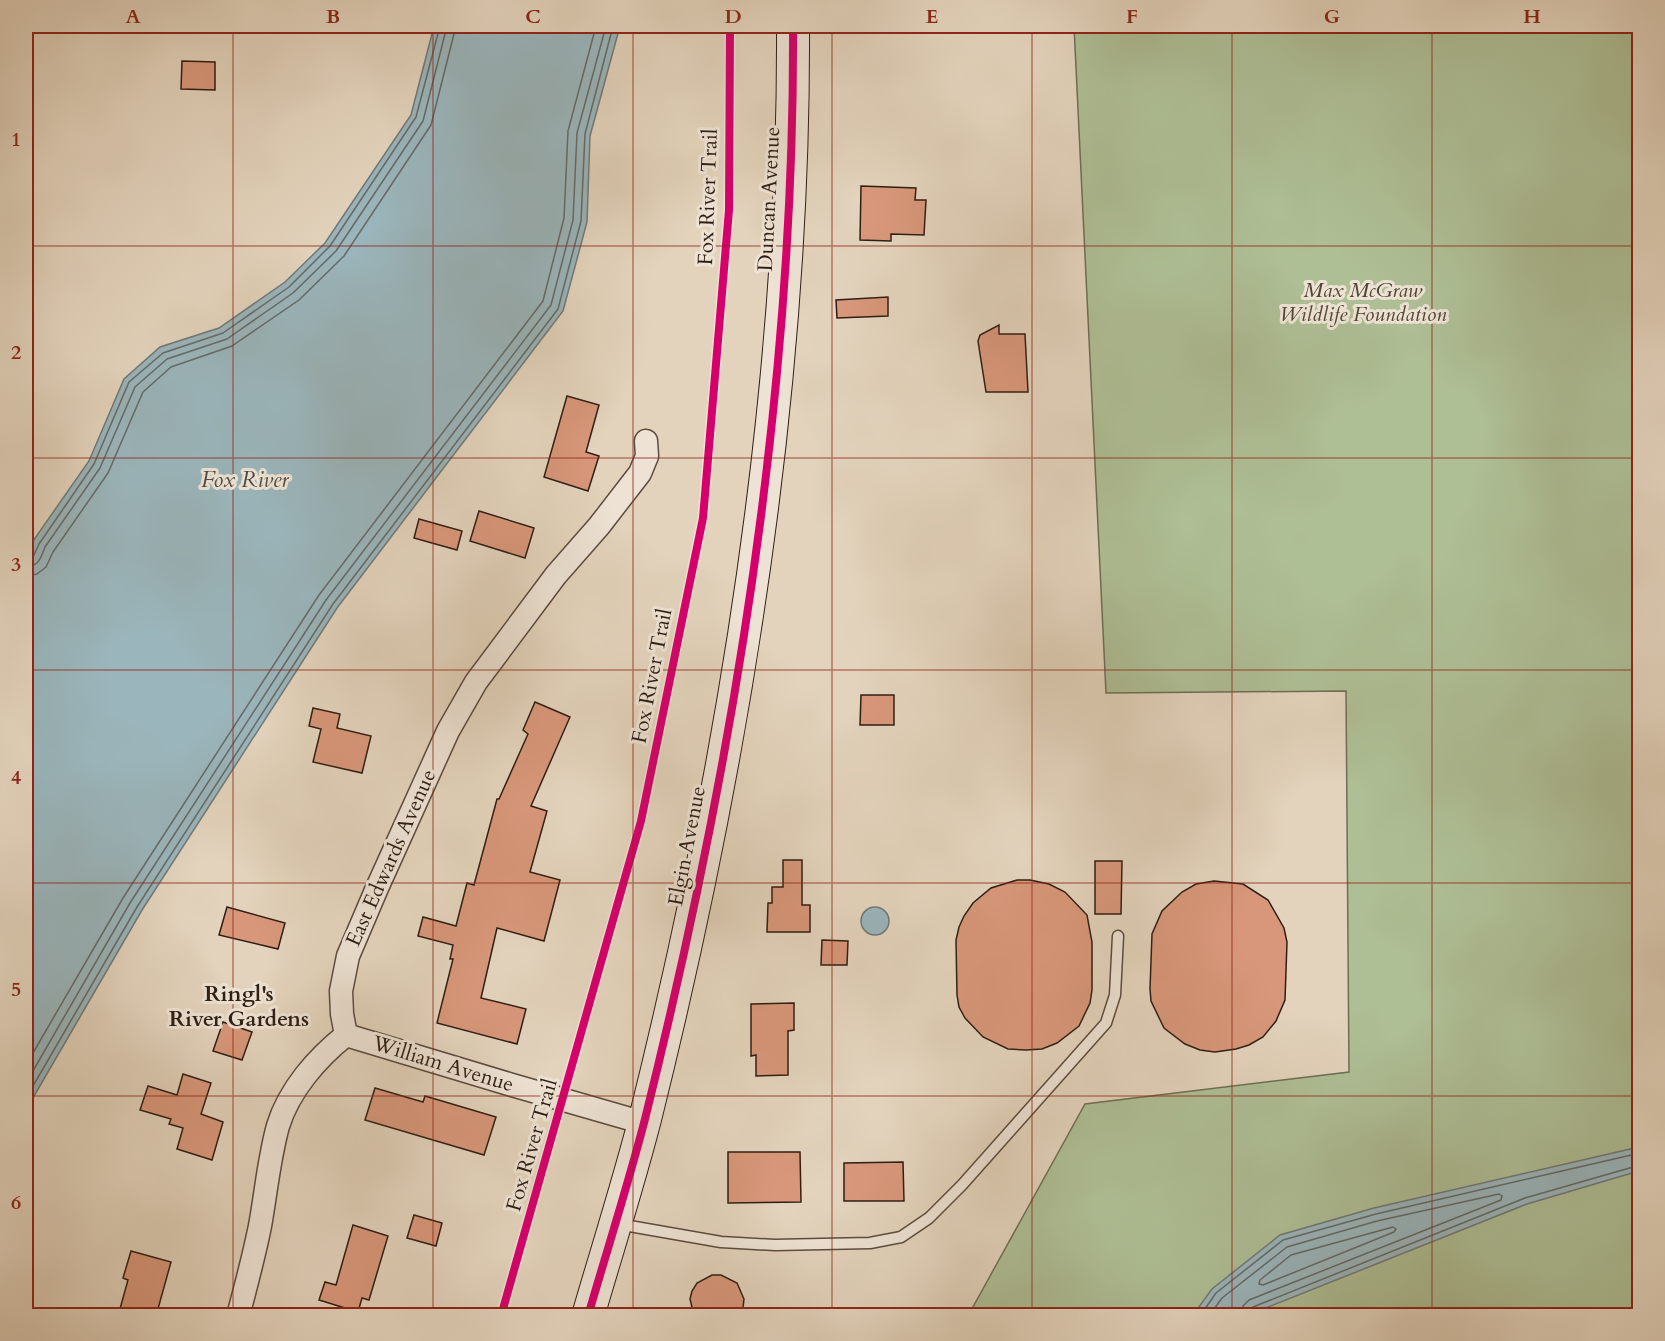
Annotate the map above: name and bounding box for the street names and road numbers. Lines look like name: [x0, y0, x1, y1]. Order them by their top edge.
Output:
street label: Duncan Avenue: [751, 126, 787, 272]
street label: Fox River Trail: [691, 128, 725, 266]
street label: Fox River Trail: [625, 606, 679, 746]
street label: East Edwards Avenue: [339, 765, 443, 951]
street label: Elgin Avenue: [661, 784, 713, 908]
street label: William Avenue: [368, 1028, 517, 1099]
street label: Fox River Trail: [499, 1075, 565, 1215]

